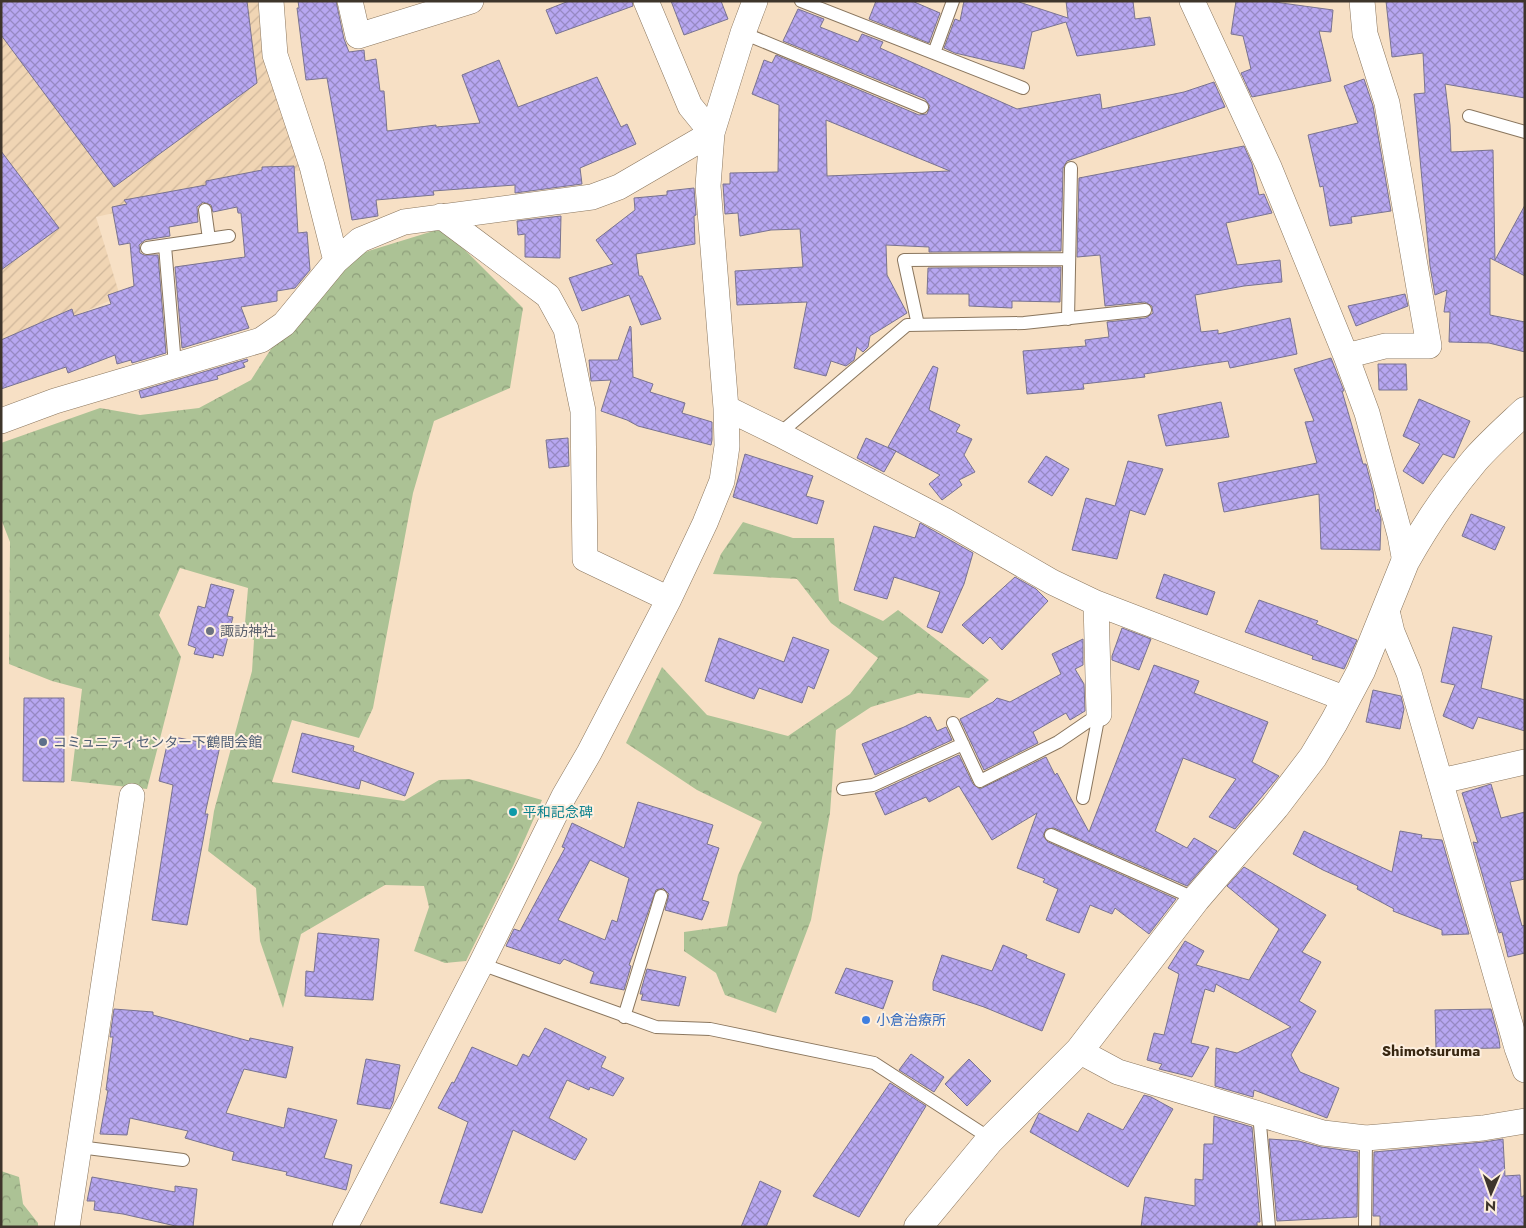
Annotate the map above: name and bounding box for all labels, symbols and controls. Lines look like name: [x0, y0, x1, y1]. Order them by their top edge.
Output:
place label: 諏訪神社: [220, 621, 276, 641]
marker: 諏訪神社: [204, 625, 216, 637]
place label: コミュニティセンター下鶴間会館: [53, 732, 262, 752]
marker: コミュニティセンター下鶴間会館: [37, 736, 49, 748]
place label: 平和記念碑: [523, 802, 593, 822]
marker: 平和記念碑: [507, 806, 519, 818]
place label: 小倉治療所: [876, 1010, 946, 1030]
marker: 小倉治療所: [860, 1014, 872, 1026]
district label: Shimotsuruma: [1382, 1040, 1480, 1062]
north arrow: [1466, 1168, 1516, 1218]
text: N: [1485, 1196, 1496, 1216]

